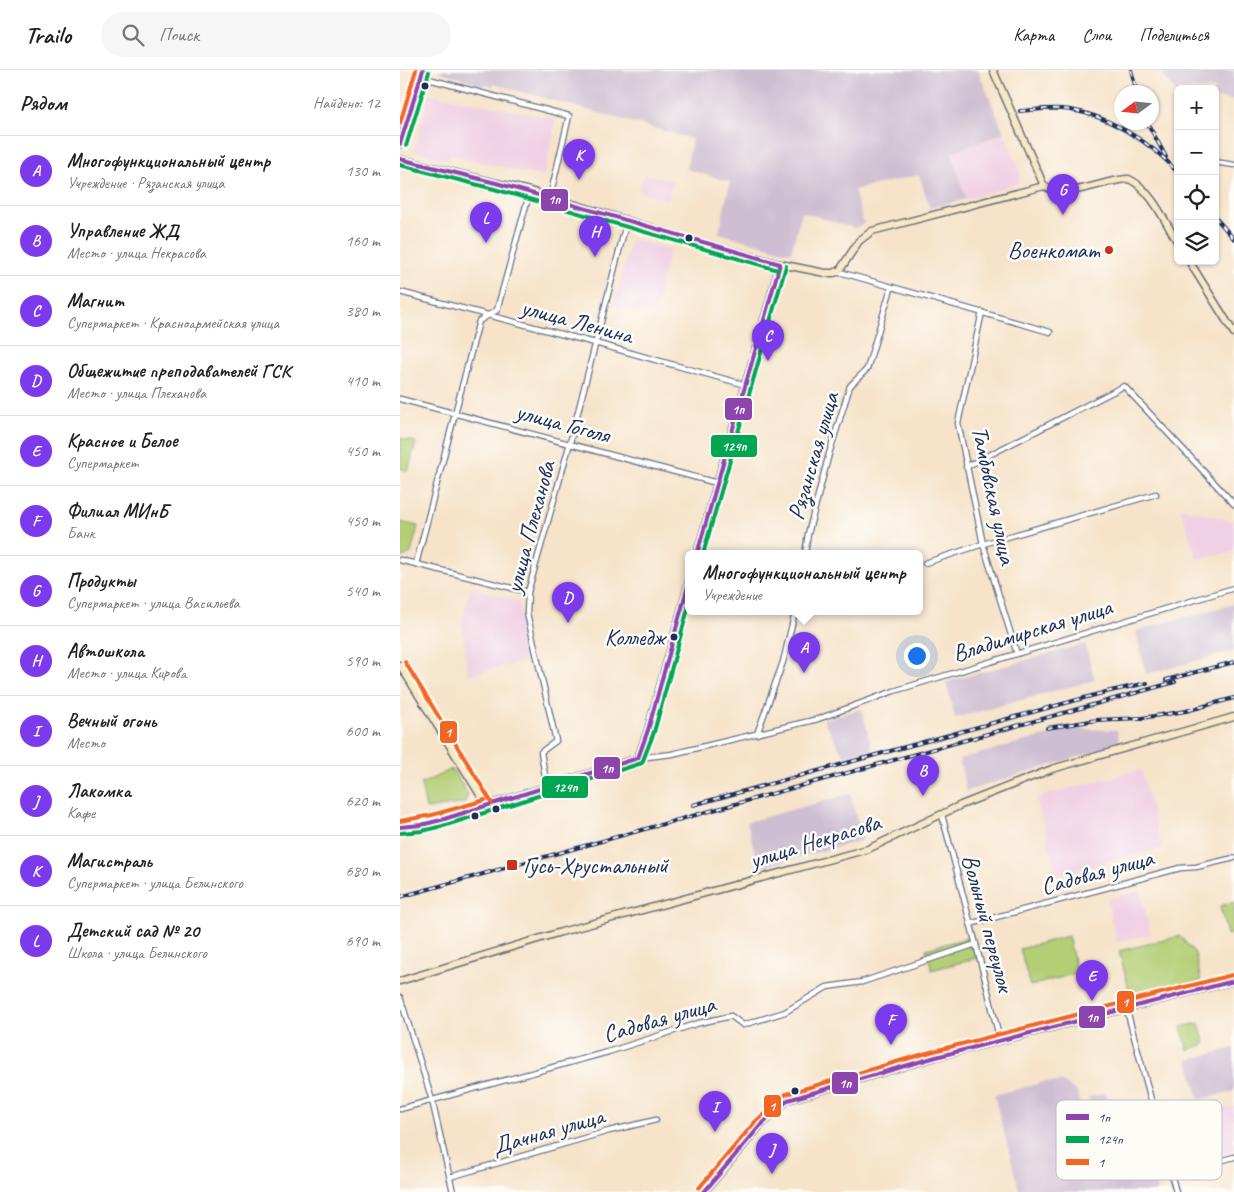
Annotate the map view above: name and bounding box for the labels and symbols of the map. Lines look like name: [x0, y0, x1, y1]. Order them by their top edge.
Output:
unlabelled marker: [420, 81, 430, 91]
north arrow: [1114, 85, 1159, 130]
pin: K: [563, 139, 595, 180]
pin: G: [1047, 174, 1079, 215]
line badge: 1п: [540, 188, 569, 212]
text: 1п: [548, 191, 561, 208]
pin: L: [470, 202, 502, 243]
pin: H: [579, 216, 611, 257]
unlabelled marker: [684, 233, 694, 243]
place label: Военкомат: [1008, 235, 1101, 265]
marker: Военкомат: [1103, 244, 1115, 256]
street label: улица Ленина: [516, 291, 638, 351]
pin: C: [752, 320, 784, 361]
street label: Рязанская улица: [780, 387, 847, 523]
street label: улица Гоголя: [511, 396, 615, 450]
line badge: 1п: [724, 397, 753, 421]
text: 1п: [732, 401, 745, 418]
street label: Тамбовская улица: [965, 423, 1024, 568]
line badge: 124п: [710, 434, 758, 458]
text: 124п: [722, 438, 747, 455]
street label: улица Плеханова: [497, 456, 562, 598]
pin: D: [552, 582, 584, 623]
street label: Владимирская улица: [949, 591, 1117, 668]
place label: Колледж: [605, 623, 668, 652]
marker: Колледж: [669, 632, 679, 642]
pin: A: [788, 632, 820, 673]
your location: [904, 643, 930, 669]
line badge: 1: [439, 720, 458, 744]
text: 1: [445, 724, 453, 741]
pin: B: [907, 755, 939, 796]
line badge: 1п: [593, 756, 621, 780]
text: 1п: [601, 760, 614, 777]
line badge: 124п: [541, 775, 589, 799]
text: 124п: [553, 779, 578, 796]
unlabelled marker: [491, 804, 501, 814]
street label: улица Некрасова: [744, 806, 886, 876]
unlabelled marker: [470, 811, 480, 821]
street label: Садовая улица: [1038, 842, 1158, 901]
place label: Гусь-Хрустальный: [523, 850, 670, 880]
street label: Вольный переулок: [955, 851, 1021, 997]
marker: Гусь-Хрустальный: [505, 858, 519, 872]
pin: E: [1076, 960, 1108, 1001]
street label: Садовая улица: [600, 988, 720, 1049]
line badge: 1: [1116, 990, 1135, 1014]
text: 1: [1122, 994, 1130, 1011]
pin: F: [875, 1004, 907, 1045]
line badge: 1п: [1078, 1005, 1106, 1029]
text: 1п: [1086, 1009, 1099, 1026]
line badge: 1п: [831, 1071, 859, 1095]
text: 1п: [839, 1075, 852, 1092]
unlabelled marker: [790, 1086, 800, 1096]
pin: I: [699, 1091, 731, 1132]
line badge: 1: [763, 1094, 782, 1118]
text: 1: [769, 1098, 777, 1115]
street label: Дачная улица: [489, 1100, 609, 1161]
legend: [1056, 1100, 1222, 1180]
text: 1п: [1098, 1109, 1111, 1126]
text: 124п: [1098, 1131, 1124, 1148]
pin: J: [756, 1133, 788, 1174]
text: 1: [1098, 1154, 1105, 1171]

